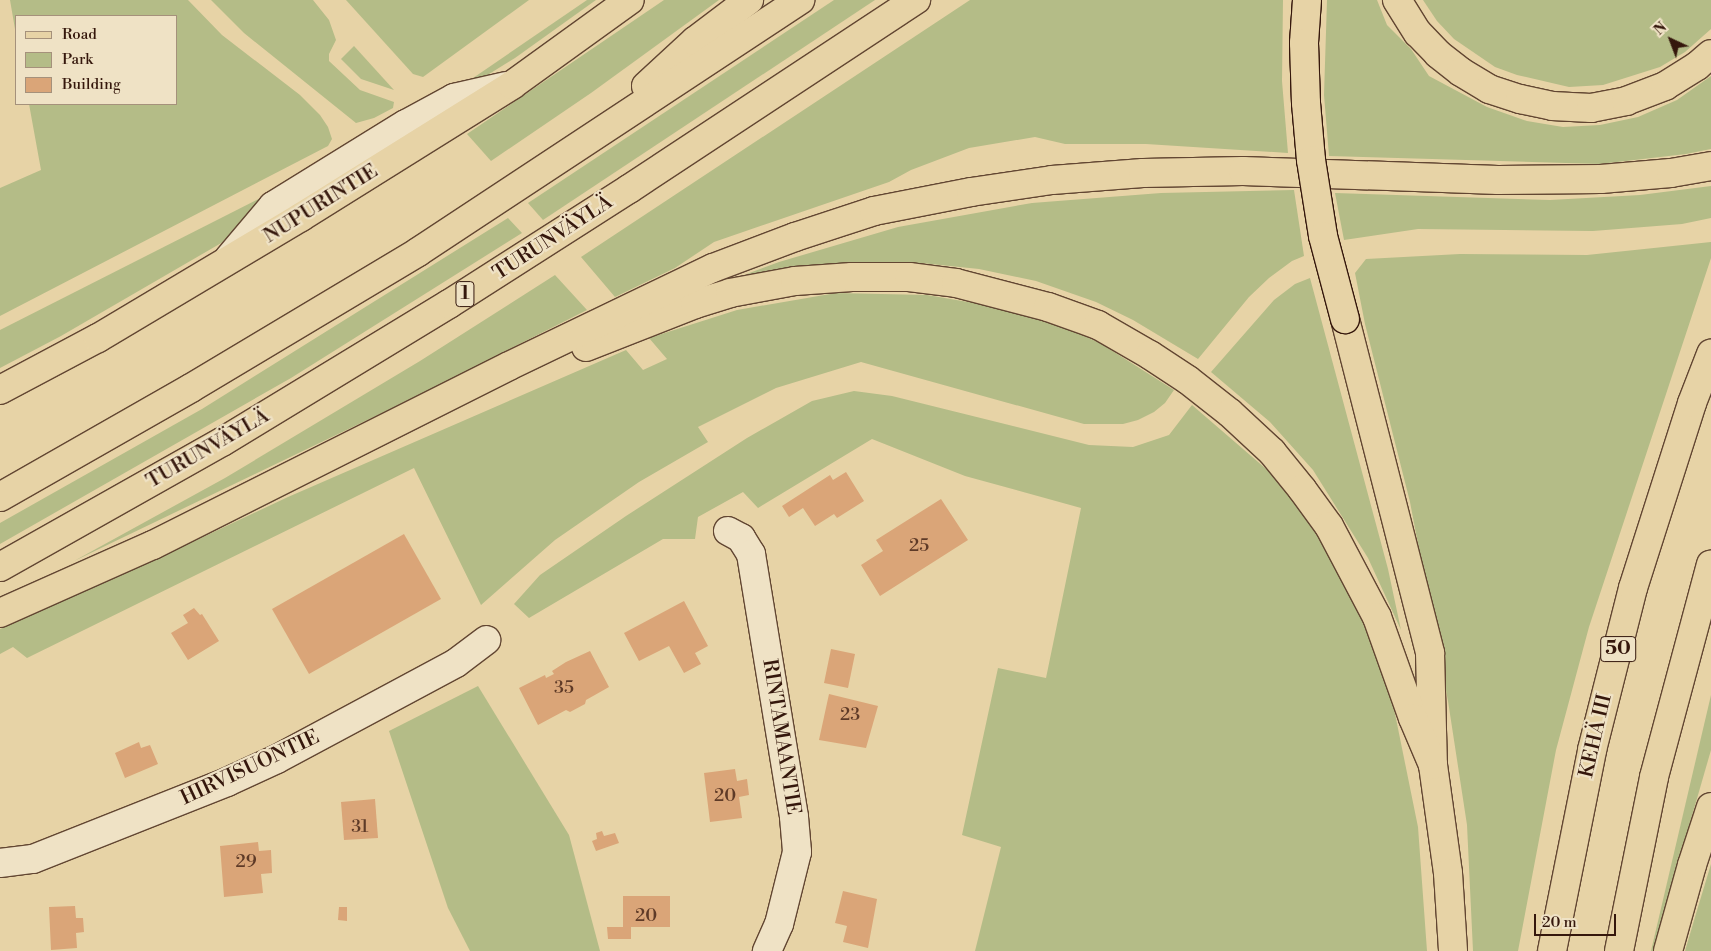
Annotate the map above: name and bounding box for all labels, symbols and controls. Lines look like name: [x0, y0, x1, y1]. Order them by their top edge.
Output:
legend: [15, 15, 178, 105]
north arrow: [1646, 15, 1696, 65]
text: N: [1651, 19, 1671, 39]
text: Road: [62, 25, 97, 44]
text: Park: [62, 50, 93, 69]
text: Building: [62, 75, 121, 94]
street label: NUPURINTIE: [260, 159, 382, 249]
street label: TURUNVÄYLÄ: [489, 190, 617, 286]
road number: 1: [455, 278, 475, 310]
street label: TURUNVÄYLÄ: [142, 404, 274, 494]
house number: 25: [909, 535, 929, 557]
road number: 50: [1599, 633, 1637, 666]
street label: RINTAMAANTIE: [757, 657, 805, 817]
house number: 35: [554, 677, 574, 699]
street label: KEHÄ III: [1575, 692, 1617, 780]
house number: 23: [840, 704, 860, 726]
street label: HIRVISUONTIE: [177, 725, 323, 811]
house number: 20: [714, 785, 736, 807]
house number: 31: [351, 816, 369, 838]
house number: 29: [235, 851, 257, 873]
scale bar: [1536, 904, 1618, 936]
house number: 20: [635, 905, 657, 927]
text: 20 m: [1542, 913, 1577, 932]

